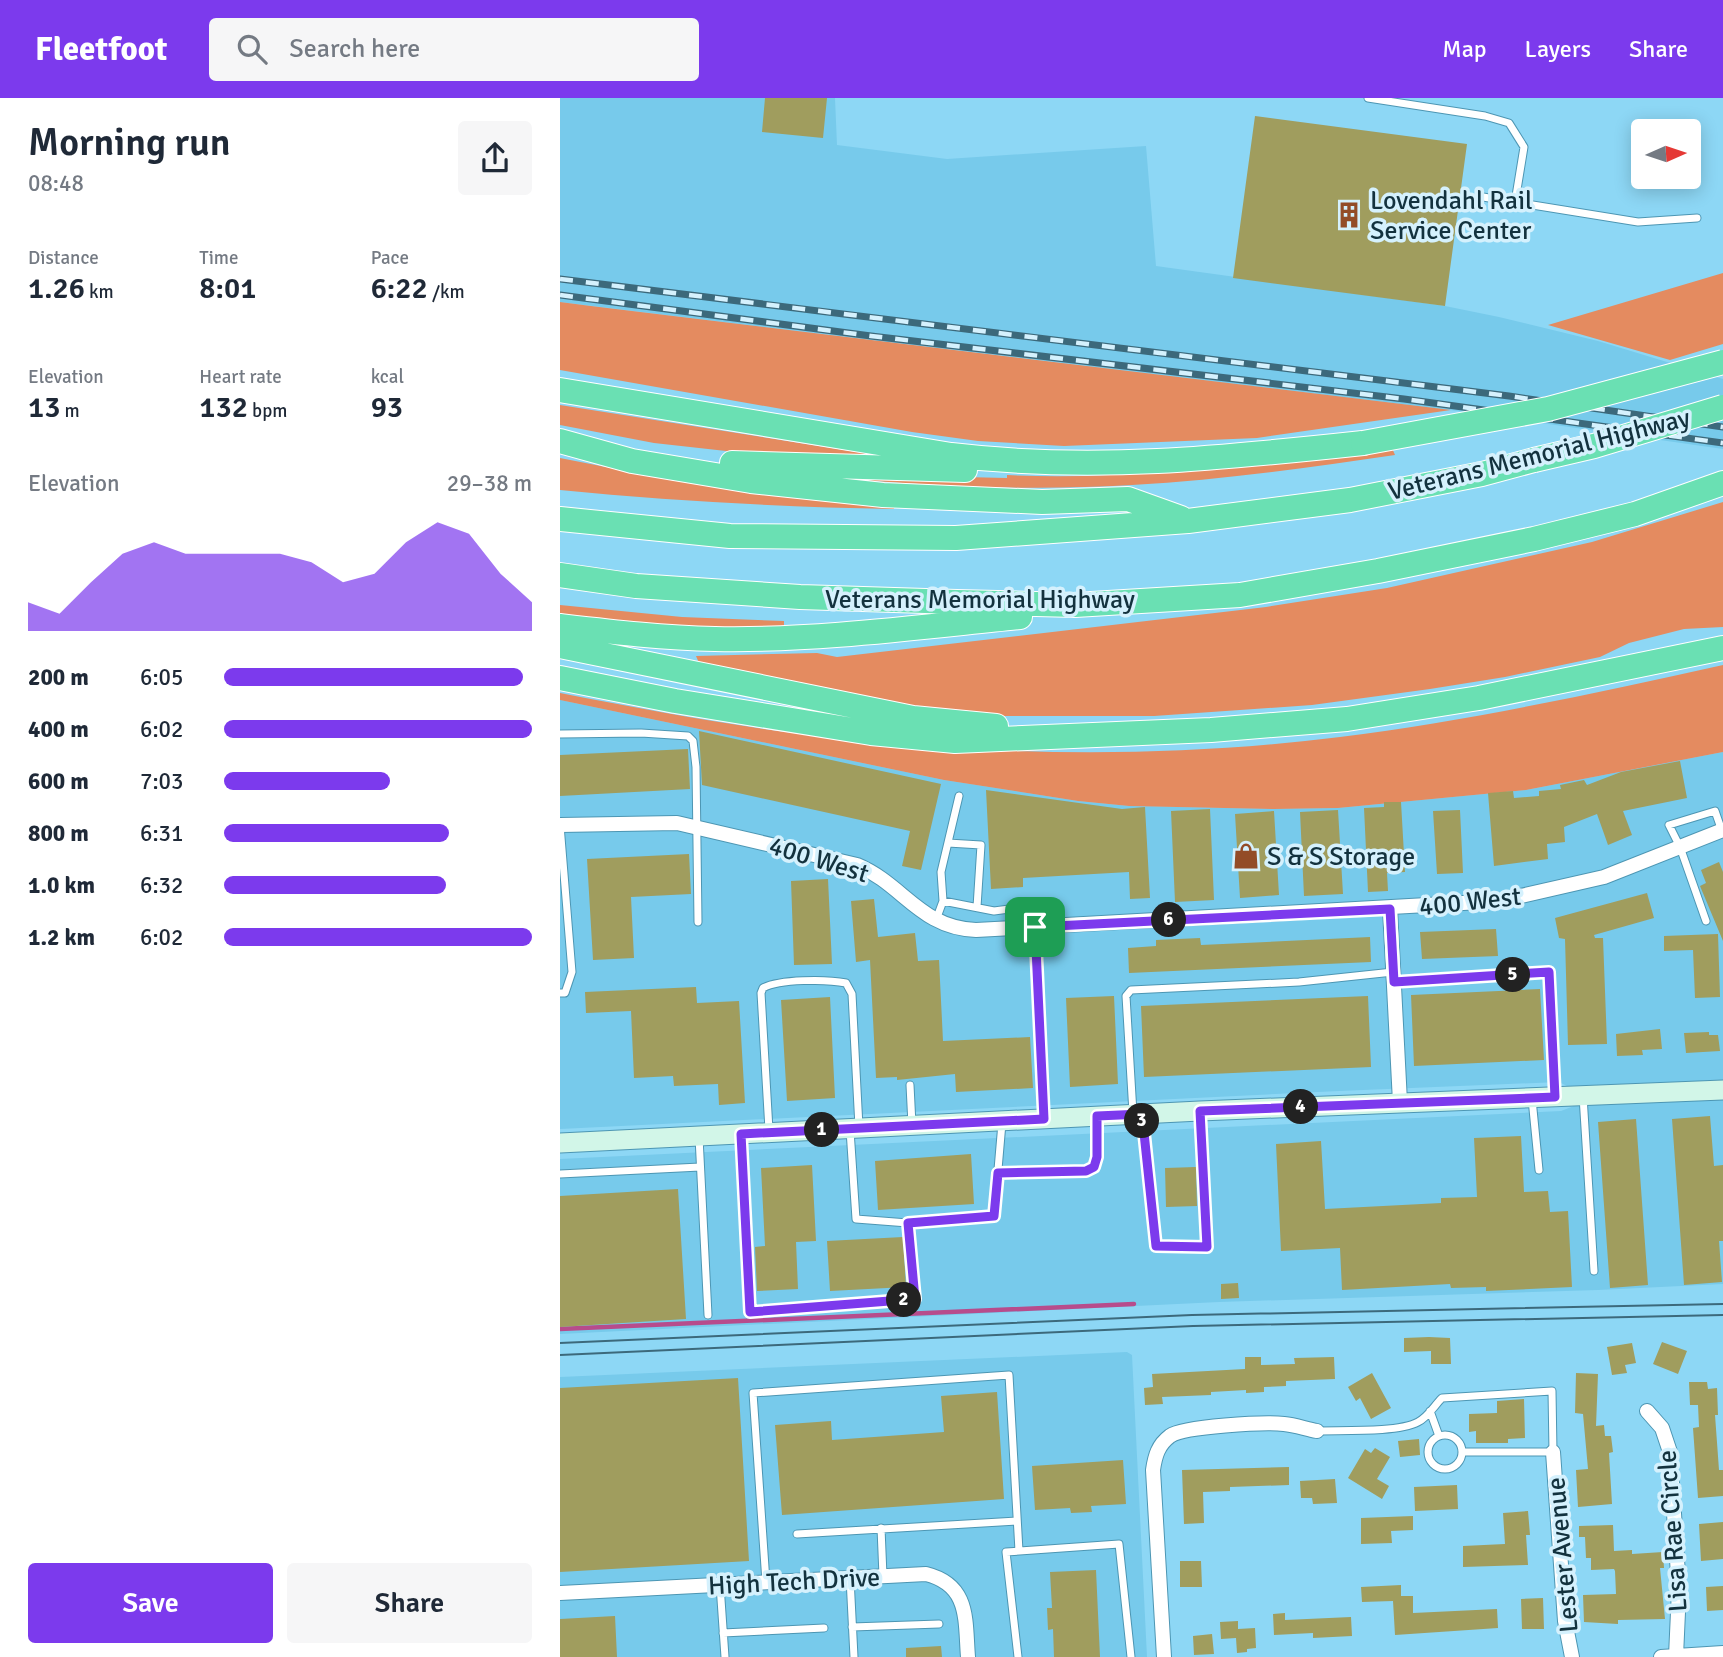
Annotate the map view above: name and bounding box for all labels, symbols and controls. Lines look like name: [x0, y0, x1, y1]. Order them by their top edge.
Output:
search box: [209, 18, 699, 81]
text: Fleetfoot: [35, 29, 167, 70]
icon: search: [233, 30, 271, 68]
text: Search here: [289, 33, 420, 65]
text: Map: [1442, 34, 1487, 64]
text: Layers: [1525, 34, 1591, 64]
text: Share: [1629, 34, 1688, 64]
text: Morning run: [28, 119, 231, 166]
north arrow: [1631, 119, 1701, 189]
map controls: [1631, 119, 1701, 189]
button: share: [458, 121, 532, 195]
text: 08:48: [28, 169, 84, 198]
place label: Lovendahl Rail Service Center: [1370, 185, 1533, 247]
building icon: Lovendahl Rail Service Center: [1334, 200, 1364, 230]
text: Distance: [28, 246, 99, 270]
text: Time: [199, 246, 238, 270]
text: Pace: [371, 246, 409, 270]
text: 1.26: [28, 270, 85, 307]
text: 8:01: [199, 270, 256, 307]
text: 6:22: [371, 270, 428, 307]
text: km: [85, 280, 114, 304]
text: /km: [428, 280, 465, 304]
text: Elevation: [28, 365, 104, 389]
text: Heart rate: [199, 365, 282, 389]
text: kcal: [371, 365, 404, 389]
text: 13: [28, 389, 60, 426]
text: 132: [199, 389, 248, 426]
text: 93: [371, 389, 403, 426]
text: m: [60, 399, 80, 423]
text: bpm: [248, 399, 287, 423]
street label: Veterans Memorial Highway: [1385, 402, 1693, 508]
text: Elevation: [28, 469, 120, 498]
text: 29–38 m: [447, 469, 532, 498]
street label: Veterans Memorial Highway: [825, 584, 1135, 616]
text: 200 m: [28, 663, 89, 692]
text: 6:05: [140, 663, 183, 692]
text: 400 m: [28, 715, 89, 744]
text: 6:02: [140, 715, 183, 744]
text: 600 m: [28, 767, 89, 796]
text: 7:03: [140, 767, 183, 796]
text: 800 m: [28, 819, 89, 848]
text: 6:31: [140, 819, 183, 848]
street label: 400 West: [765, 830, 872, 890]
shop icon: S & S Storage: [1231, 841, 1261, 871]
place label: S & S Storage: [1267, 841, 1415, 873]
text: 1.0 km: [28, 871, 95, 900]
text: 6:32: [140, 871, 183, 900]
street label: 400 West: [1418, 881, 1523, 923]
pin: [1005, 897, 1065, 957]
pin: 6: [1152, 902, 1186, 938]
text: 6: [1163, 907, 1174, 931]
icon: arrive: [1016, 908, 1054, 946]
text: 1.2 km: [28, 923, 95, 952]
text: 6:02: [140, 923, 183, 952]
pin: 5: [1496, 958, 1530, 992]
text: 5: [1507, 962, 1518, 986]
pin: 4: [1284, 1090, 1318, 1124]
text: 4: [1295, 1094, 1306, 1118]
pin: 3: [1124, 1104, 1160, 1138]
text: 3: [1136, 1108, 1147, 1132]
pin: 1: [804, 1112, 840, 1148]
text: 1: [816, 1117, 827, 1141]
pin: 2: [886, 1282, 922, 1318]
text: 2: [898, 1287, 909, 1311]
street label: Lisa Rae Circle: [1651, 1449, 1695, 1613]
street label: Lester Avenue: [1540, 1476, 1586, 1634]
street label: High Tech Drive: [707, 1562, 881, 1602]
button: Save: [28, 1563, 273, 1643]
button: Share: [287, 1563, 532, 1643]

